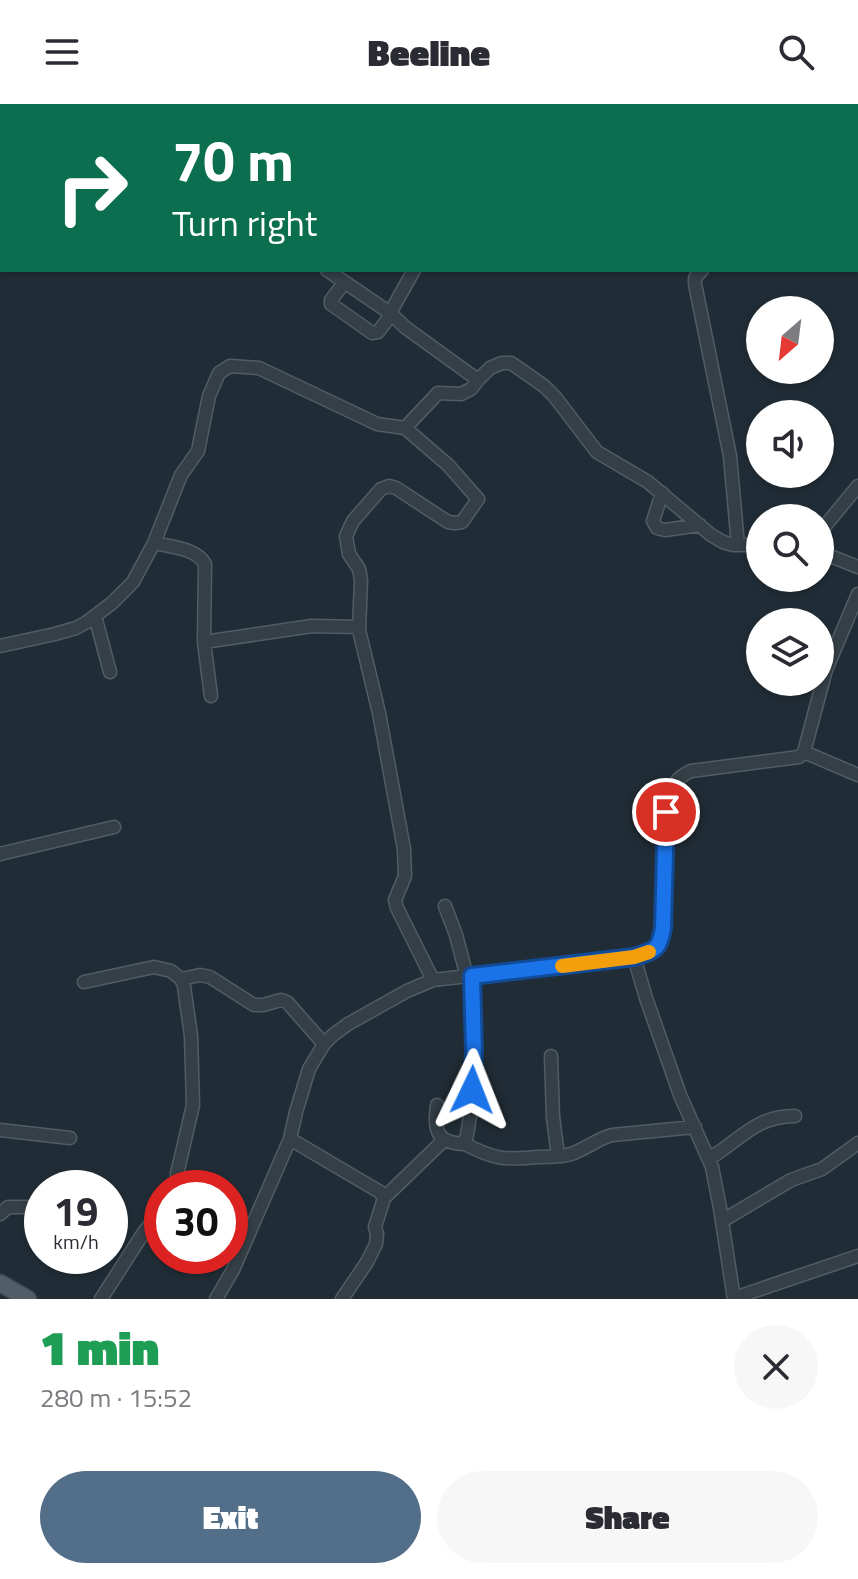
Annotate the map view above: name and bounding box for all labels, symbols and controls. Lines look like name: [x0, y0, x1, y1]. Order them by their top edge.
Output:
text: Beeline: [368, 25, 490, 80]
icon: menu: [40, 30, 84, 74]
icon: search: [774, 30, 818, 74]
text: 70 m: [172, 118, 294, 203]
icon: right: [40, 136, 144, 240]
text: Turn right: [172, 195, 317, 250]
north arrow: [746, 296, 834, 384]
map controls: [746, 296, 834, 696]
button: sound: [746, 400, 834, 488]
button: search: [746, 504, 834, 592]
button: layers: [746, 608, 834, 696]
pin: [632, 778, 700, 846]
icon: arrive: [644, 790, 688, 834]
position arrow: [430, 1048, 514, 1132]
speed limit sign: 30: [144, 1170, 248, 1274]
text: 19: [54, 1181, 98, 1242]
text: km/h: [53, 1226, 99, 1257]
text: 1 min: [40, 1311, 159, 1384]
button: close: [734, 1325, 818, 1409]
text: 280 m · 15:52: [40, 1378, 192, 1417]
button: Exit: [40, 1471, 421, 1563]
button: Share: [437, 1471, 818, 1563]

